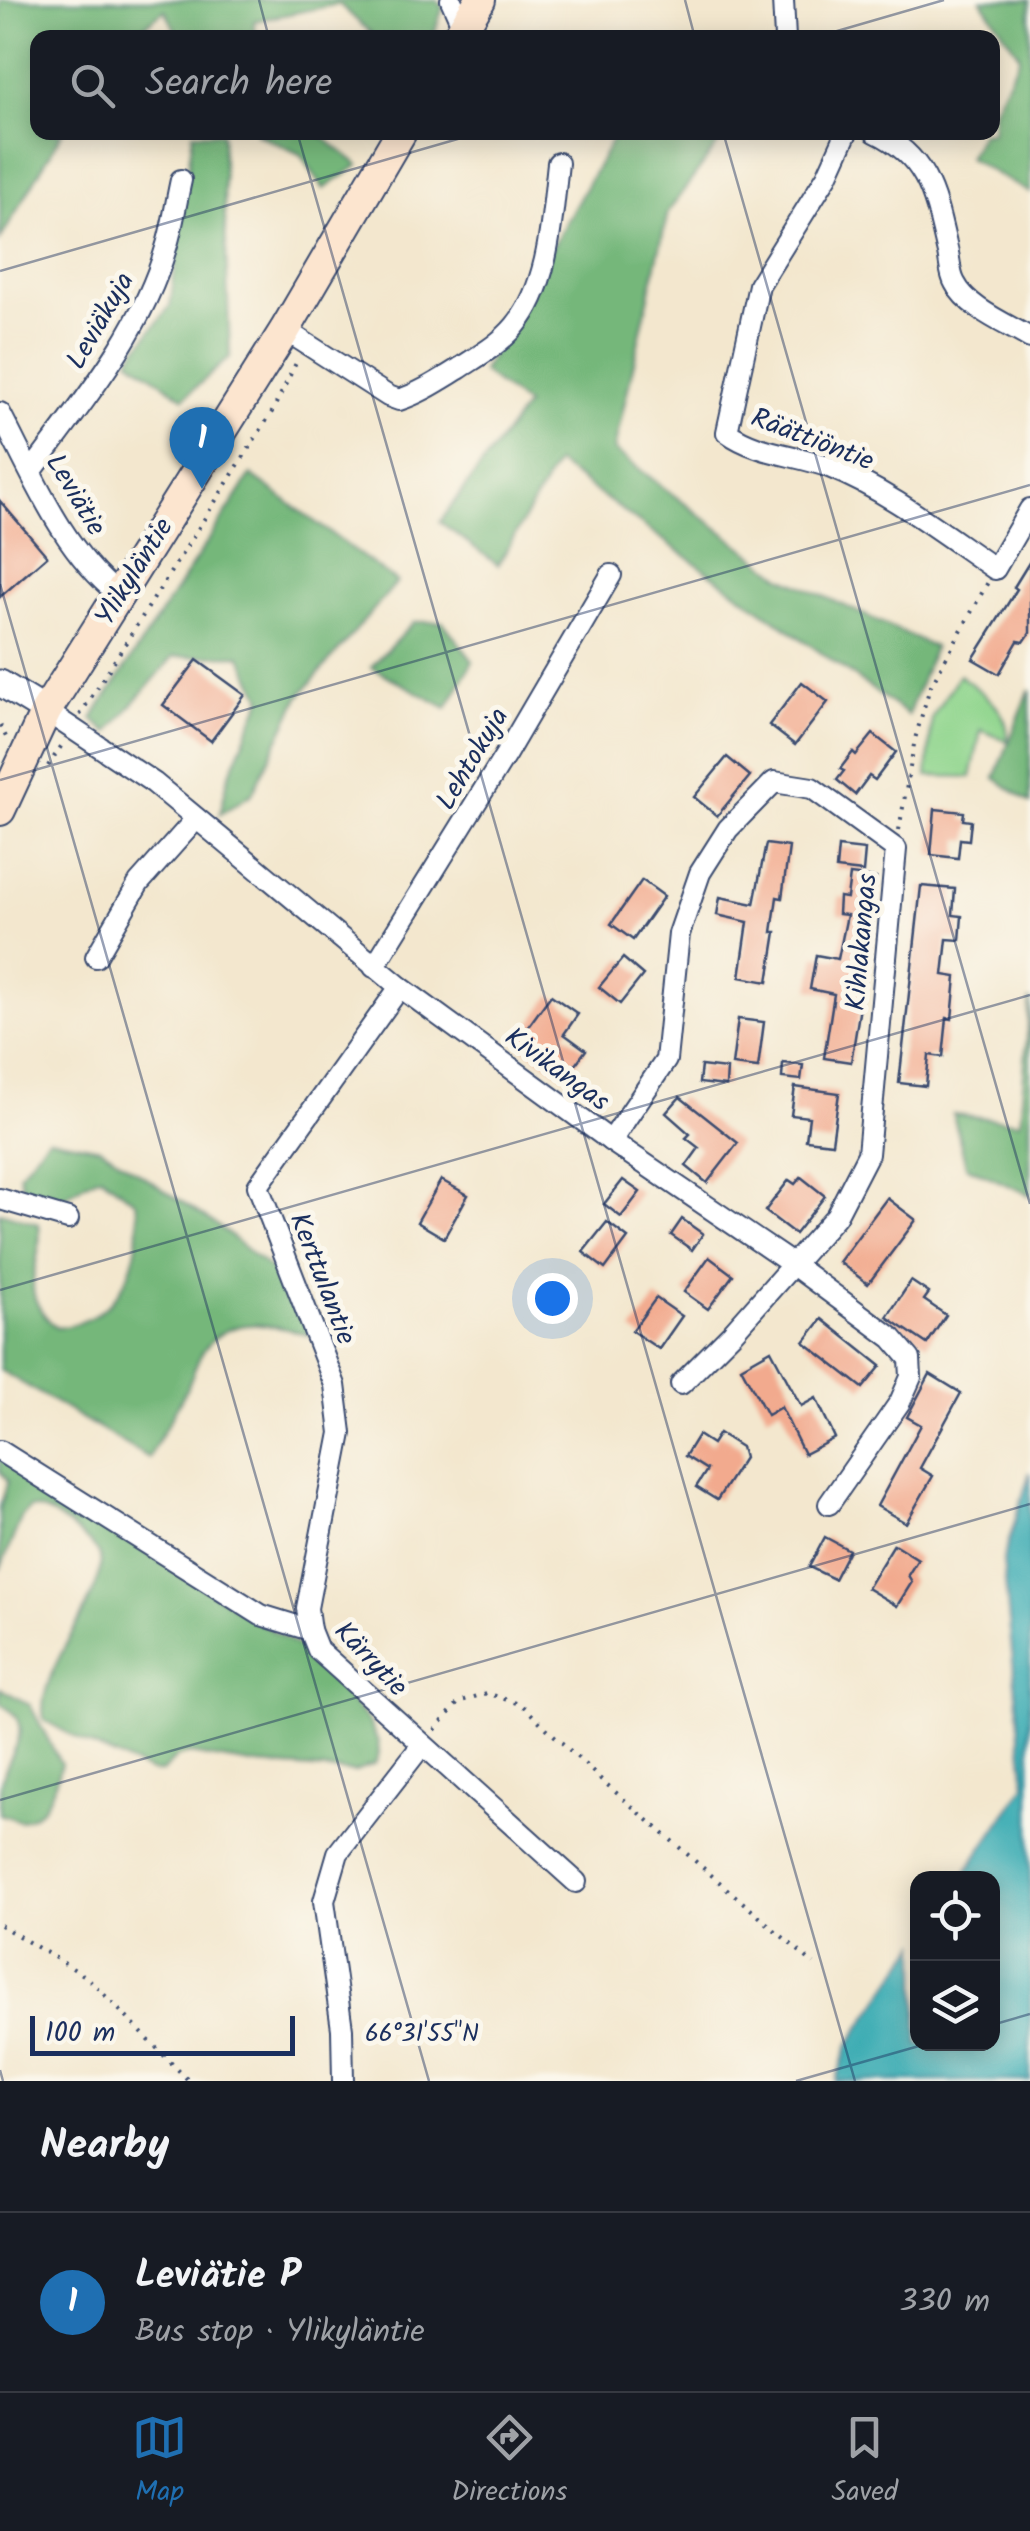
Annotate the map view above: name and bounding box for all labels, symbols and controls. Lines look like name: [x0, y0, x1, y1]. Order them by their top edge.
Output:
search box: [30, 30, 1000, 140]
text: Search here: [145, 55, 332, 115]
icon: search: [65, 58, 120, 113]
street label: Leviäkuja: [55, 264, 147, 379]
street label: Räättiöntie: [744, 396, 881, 485]
pin: 1: [170, 406, 234, 489]
street label: Leviätie: [32, 445, 117, 546]
street label: Ylikyläntie: [84, 509, 186, 636]
street label: Lehtokuja: [425, 699, 522, 819]
street label: Kihlakangas: [834, 872, 891, 1013]
street label: Kivikangas: [494, 1016, 619, 1124]
street label: Kerttulantie: [276, 1206, 368, 1352]
your location: [527, 1273, 578, 1324]
street label: Kärrytie: [322, 1611, 418, 1709]
map controls: [910, 1871, 1000, 2051]
button: locate: [910, 1871, 1000, 1961]
button: layers: [910, 1961, 1000, 2051]
scale bar: [30, 2011, 295, 2056]
text: 100 m: [45, 2011, 115, 2056]
text: 66°31'55"N: [365, 2014, 479, 2054]
text: Nearby: [40, 2113, 169, 2180]
text: Leviätie P: [135, 2247, 301, 2307]
text: 1: [68, 2277, 77, 2328]
text: 330 m: [899, 2277, 990, 2328]
text: Bus stop · Ylikyläntie: [135, 2307, 425, 2358]
tab: Map: [132, 2410, 187, 2515]
tab: Directions: [451, 2410, 567, 2515]
tab: Saved: [832, 2410, 898, 2515]

